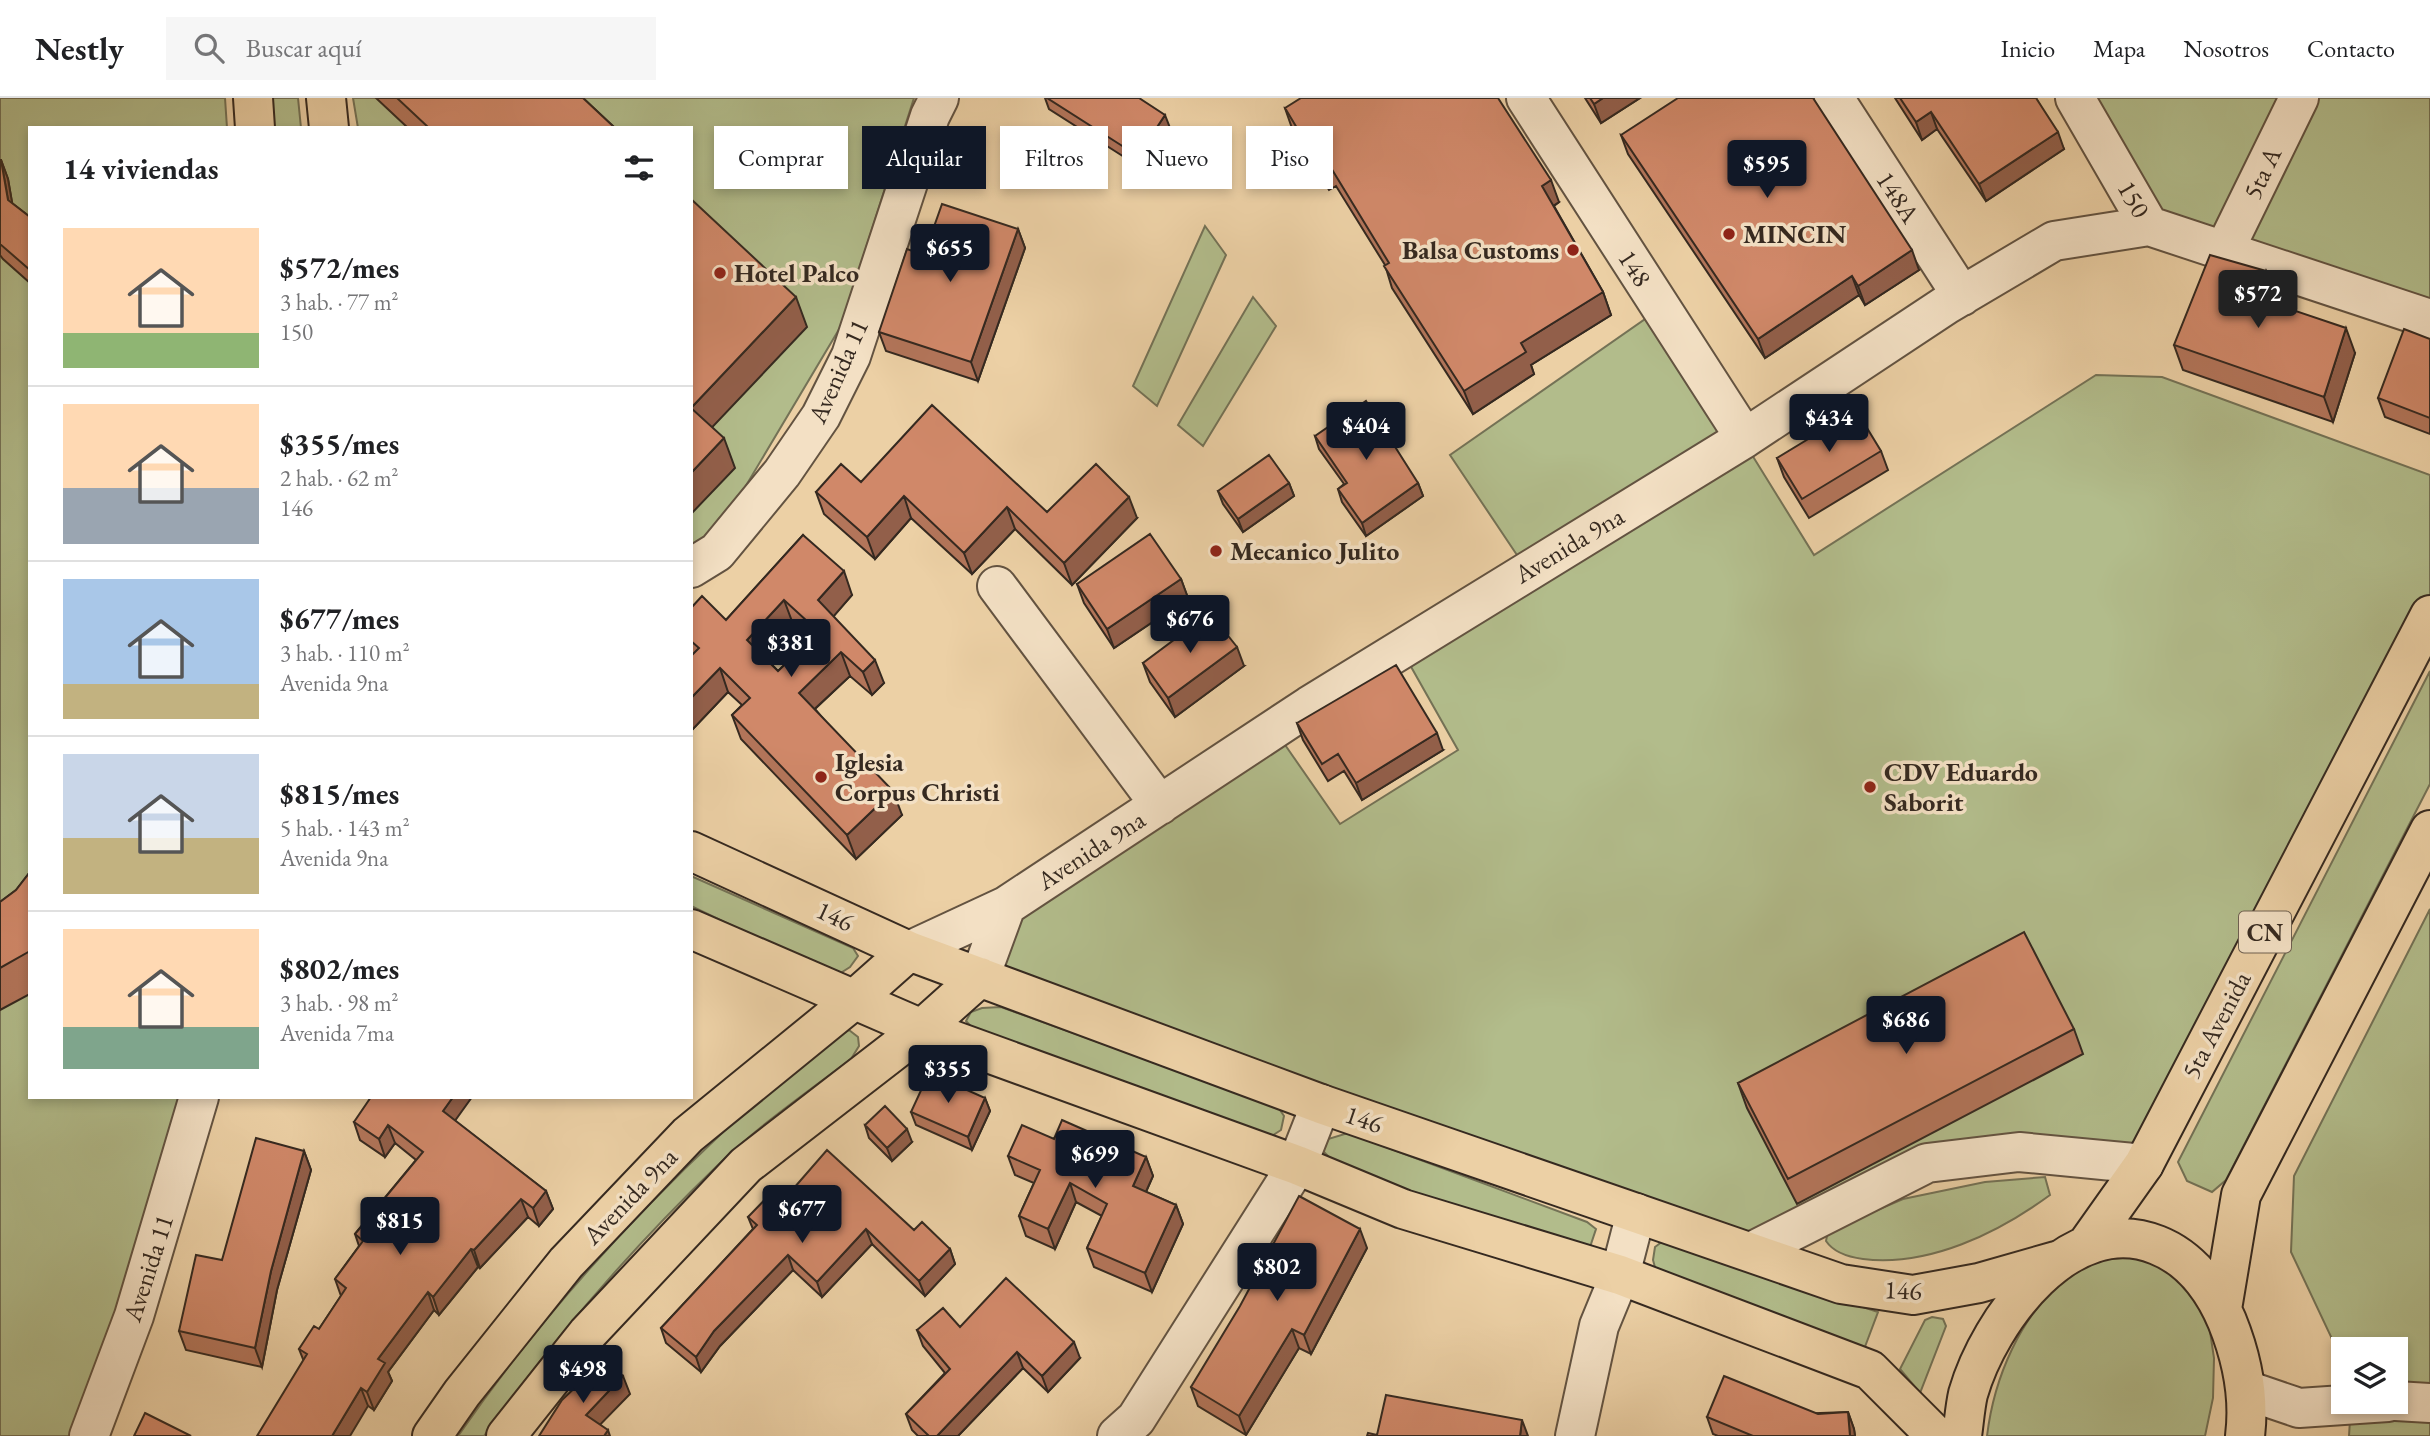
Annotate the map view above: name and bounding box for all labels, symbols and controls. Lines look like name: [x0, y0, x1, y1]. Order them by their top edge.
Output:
search box: [166, 17, 656, 80]
text: Nestly: [35, 27, 124, 70]
icon: search: [190, 29, 228, 67]
text: Buscar aquí: [246, 31, 362, 65]
text: Inicio: [2001, 33, 2055, 64]
text: Mapa: [2093, 33, 2145, 64]
text: Nosotros: [2183, 33, 2269, 64]
text: Contacto: [2307, 33, 2395, 64]
chip: Comprar: [714, 126, 848, 189]
chip: Alquilar: [862, 126, 986, 189]
chip: Filtros: [1000, 126, 1108, 189]
chip: Nuevo: [1122, 126, 1232, 189]
chip: Piso: [1246, 126, 1333, 189]
pin: $595: [1726, 140, 1808, 200]
street label: 5ta A: [2235, 140, 2290, 205]
text: $595: [1743, 148, 1791, 178]
text: 14 viviendas: [63, 149, 219, 188]
icon: filters: [620, 149, 658, 187]
street label: 148A: [1869, 164, 1928, 230]
street label: 150: [2110, 174, 2158, 224]
place label: MINCIN: [1743, 217, 1846, 251]
pin: $655: [909, 225, 991, 284]
marker: MINCIN: [1721, 226, 1737, 242]
text: $655: [926, 232, 974, 262]
place label: Balsa Customs: [1402, 233, 1559, 267]
marker: Balsa Customs: [1565, 242, 1581, 258]
street label: 148: [1611, 243, 1659, 293]
text: $572/mes: [280, 248, 399, 287]
icon: home: [119, 256, 203, 340]
place label: Hotel Palco: [734, 256, 859, 290]
marker: Hotel Palco: [712, 265, 728, 281]
pin: $572: [2217, 271, 2299, 330]
text: $572: [2234, 278, 2282, 308]
text: 3 hab. · 77 m²: [280, 287, 399, 317]
street label: Avenida 11: [800, 313, 876, 429]
text: 150: [280, 317, 313, 347]
pin: $434: [1788, 394, 1870, 454]
pin: $404: [1325, 402, 1407, 462]
text: $434: [1805, 402, 1853, 432]
text: $404: [1342, 410, 1390, 440]
text: $355/mes: [280, 424, 399, 463]
icon: home: [119, 432, 203, 516]
text: 2 hab. · 62 m²: [280, 463, 399, 493]
text: 146: [280, 493, 313, 523]
street label: Avenida 9na: [1507, 499, 1631, 592]
place label: Mecanico Julito: [1230, 534, 1399, 568]
marker: Mecanico Julito: [1208, 543, 1224, 559]
pin: $676: [1149, 596, 1231, 655]
text: $677/mes: [280, 599, 399, 638]
text: $676: [1166, 603, 1214, 633]
icon: home: [119, 607, 203, 691]
pin: $381: [750, 620, 832, 679]
text: $381: [767, 627, 815, 657]
text: 3 hab. · 110 m²: [280, 638, 410, 668]
text: Avenida 9na: [280, 668, 388, 698]
place label: Iglesia Corpus Christi: [835, 745, 1000, 809]
place label: CDV Eduardo Saborit: [1884, 755, 2038, 819]
marker: Iglesia Corpus Christi: [813, 769, 829, 785]
text: $815/mes: [280, 774, 399, 813]
marker: CDV Eduardo Saborit: [1862, 779, 1878, 795]
icon: home: [119, 782, 203, 866]
street label: Avenida 9na: [1030, 802, 1152, 898]
text: 5 hab. · 143 m²: [280, 813, 410, 843]
text: Avenida 9na: [280, 843, 388, 873]
street label: 146: [811, 893, 859, 939]
road number: CN: [2239, 912, 2291, 952]
text: $802/mes: [280, 949, 399, 988]
icon: home: [119, 957, 203, 1041]
street label: 5ta Avenida: [2174, 965, 2259, 1085]
text: 3 hab. · 98 m²: [280, 988, 399, 1018]
pin: $686: [1865, 996, 1947, 1056]
text: $686: [1882, 1004, 1930, 1034]
text: Avenida 7ma: [280, 1018, 394, 1048]
pin: $355: [907, 1046, 989, 1105]
text: $355: [924, 1053, 972, 1083]
street label: 146: [1341, 1097, 1387, 1141]
pin: $699: [1054, 1130, 1136, 1190]
text: $699: [1071, 1138, 1119, 1168]
street label: Avenida 9na: [575, 1140, 685, 1253]
pin: $677: [761, 1186, 843, 1245]
text: $677: [778, 1193, 826, 1223]
pin: $815: [359, 1198, 441, 1257]
text: $815: [376, 1205, 424, 1235]
street label: Avenida 11: [114, 1210, 181, 1327]
pin: $802: [1236, 1244, 1318, 1303]
text: $802: [1253, 1251, 1301, 1281]
street label: 146: [1884, 1272, 1922, 1308]
map controls: [2331, 1337, 2408, 1414]
button: layers: [2331, 1337, 2408, 1414]
pin: $498: [542, 1346, 624, 1405]
text: $498: [559, 1353, 607, 1383]

